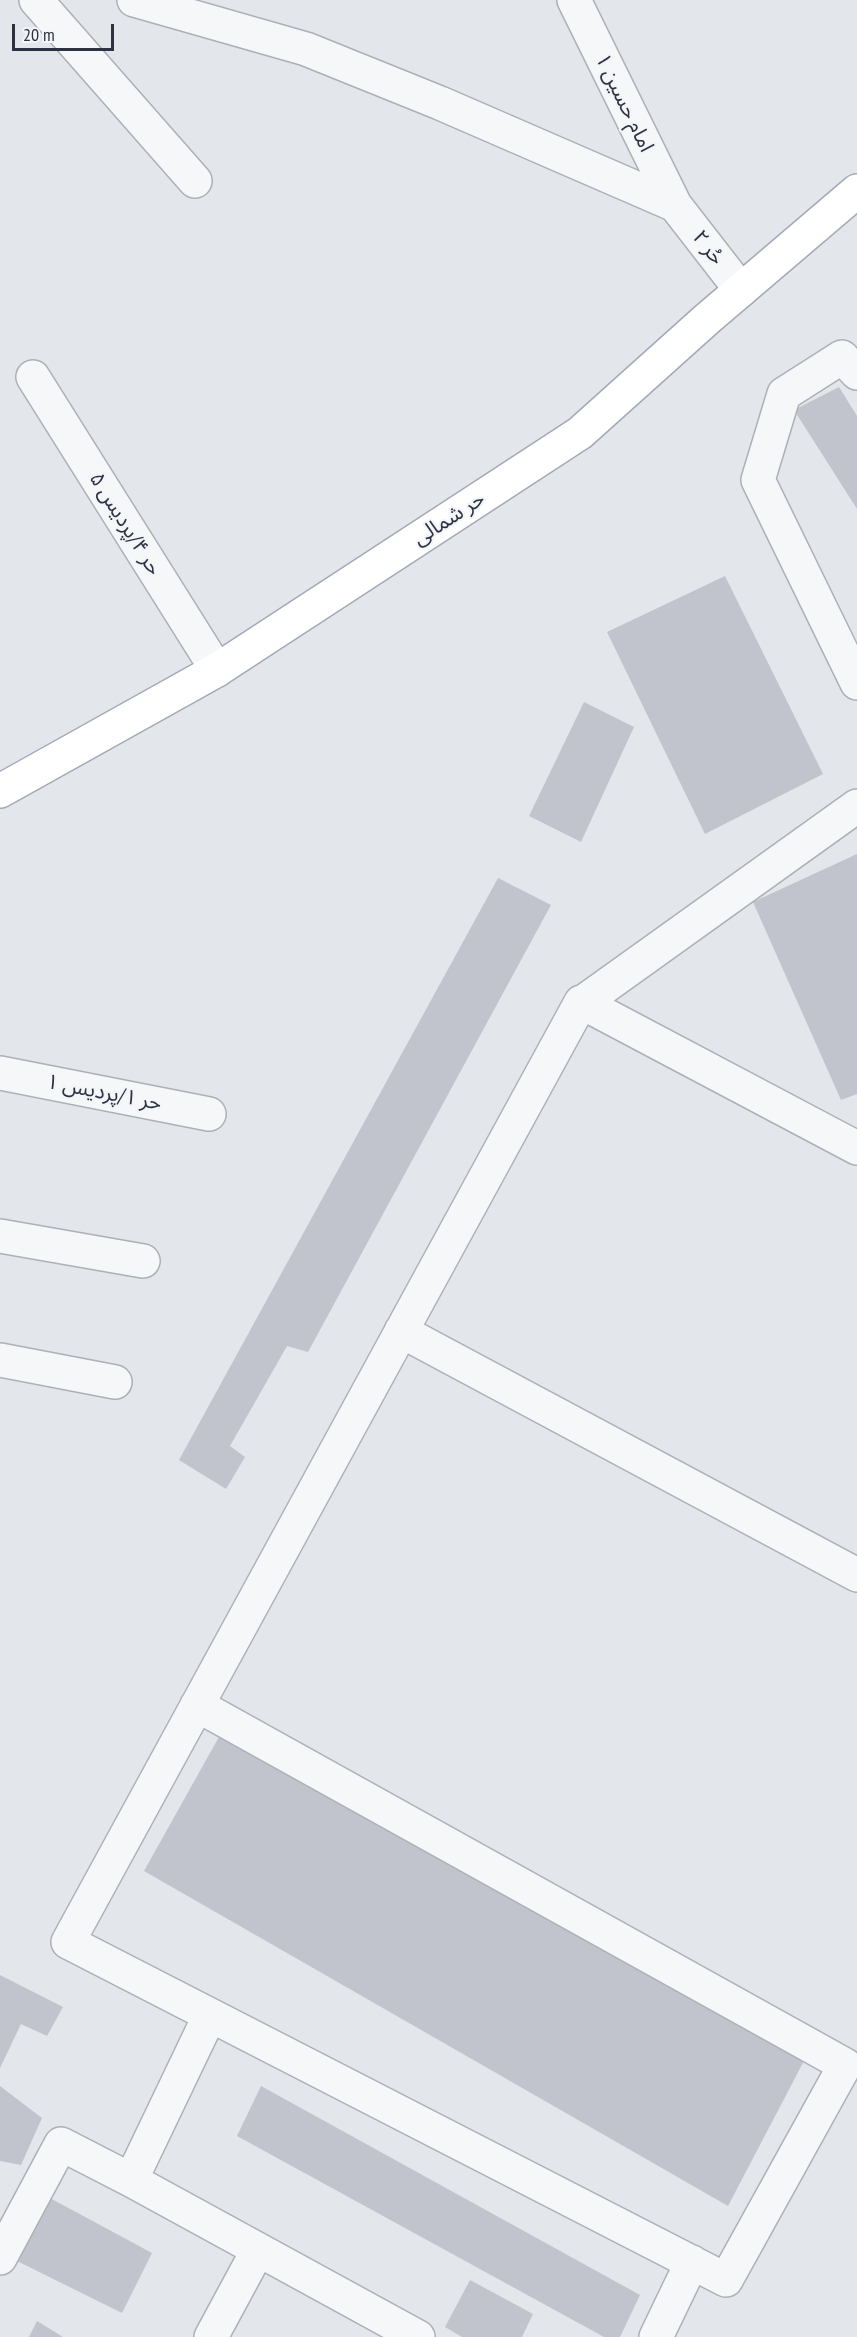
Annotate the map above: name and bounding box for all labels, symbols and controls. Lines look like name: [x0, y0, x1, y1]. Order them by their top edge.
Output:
scale bar: [15, 12, 117, 50]
text: 20 m: [23, 23, 55, 46]
street label: امام حسین ۱: [589, 50, 659, 156]
street label: حُر ۲: [687, 226, 729, 270]
street label: حر ۴/پردیس ۵: [83, 468, 167, 580]
street label: حر شمالی: [408, 486, 490, 552]
street label: حر ۱/پردیس ۱: [44, 1069, 164, 1117]

